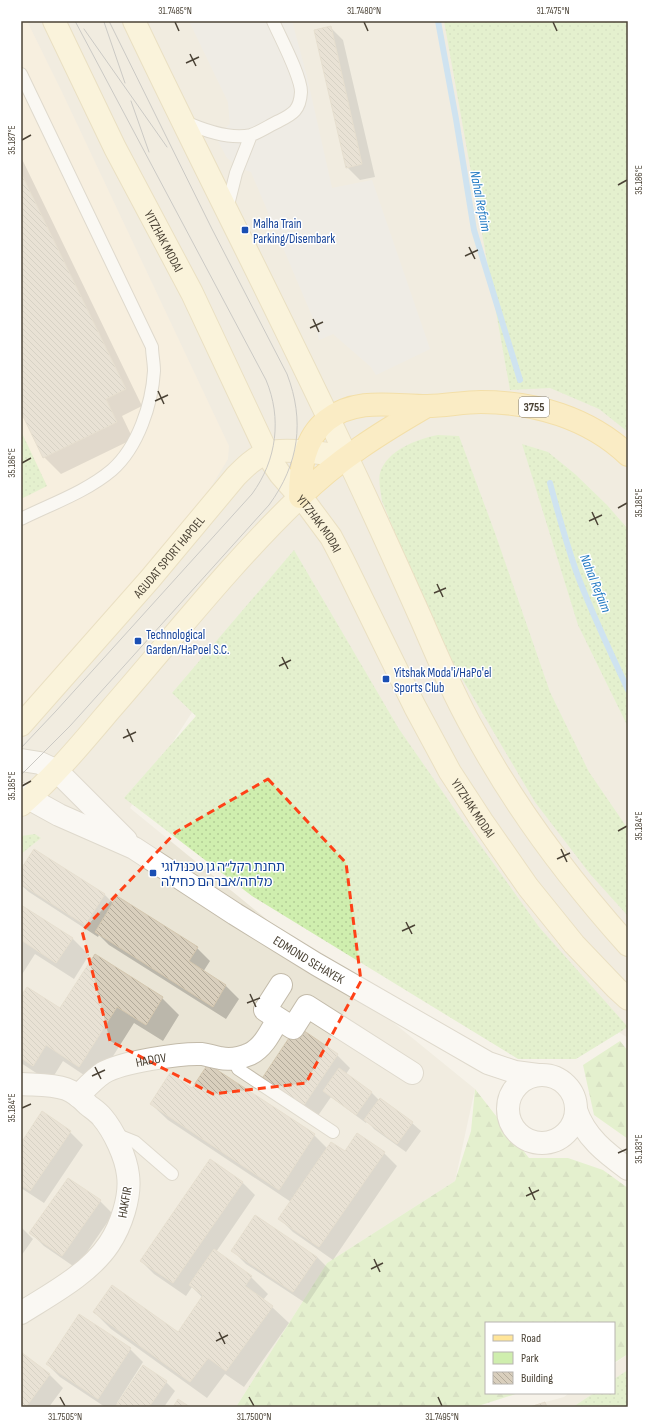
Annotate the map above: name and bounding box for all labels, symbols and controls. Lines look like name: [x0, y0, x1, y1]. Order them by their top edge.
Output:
text: 31.7485°N: [158, 5, 192, 17]
text: 31.7480°N: [347, 5, 381, 17]
text: 31.7475°N: [536, 5, 570, 17]
text: 35.187°E: [6, 125, 18, 155]
text: 35.186°E: [633, 165, 645, 195]
water label: Nahal Refaim: [466, 169, 495, 233]
street label: YITZHAK MODAI: [141, 208, 186, 275]
place label: Malha Train Parking/Disembark: [253, 216, 335, 247]
marker: Malha Train Parking/Disembark: [240, 225, 250, 235]
road number: 3755: [519, 397, 549, 417]
text: 35.186°E: [6, 448, 18, 478]
text: 35.185°E: [633, 488, 645, 518]
street label: YITZHAK MODAI: [293, 492, 345, 555]
street label: AGUDAT SPORT HAPOEL: [130, 513, 208, 602]
water label: Nahal Refaim: [576, 552, 615, 615]
place label: Technological Garden/HaPoel S.C.: [146, 627, 230, 658]
marker: Technological Garden/HaPoel S.C.: [133, 636, 143, 646]
place label: Yitshak Moda'i/HaPo'el Sports Club: [394, 665, 492, 696]
marker: Yitshak Moda'i/HaPo'el Sports Club: [381, 674, 391, 684]
text: 35.185°E: [6, 771, 18, 801]
street label: YITZHAK MODAI: [447, 776, 498, 841]
text: 35.184°E: [633, 811, 645, 841]
place label: תחנת רקל״ה גן טכנולוגי מלחה/אברהם כחילה: [161, 859, 285, 890]
marker: תחנת רקל״ה גן טכנולוגי מלחה/אברהם כחילה: [148, 868, 158, 878]
street label: EDMOND SEHAYEK: [270, 933, 347, 988]
street label: HADOV: [134, 1050, 167, 1071]
text: 35.184°E: [6, 1093, 18, 1123]
text: 35.183°E: [633, 1134, 645, 1164]
street label: HAKFIR: [114, 1185, 136, 1219]
legend: [485, 1322, 615, 1394]
text: Road: [521, 1331, 541, 1346]
text: Park: [521, 1351, 539, 1366]
text: Building: [521, 1371, 553, 1386]
text: 31.7505°N: [48, 1411, 82, 1423]
text: 31.7500°N: [237, 1411, 271, 1423]
text: 31.7495°N: [425, 1411, 459, 1423]

